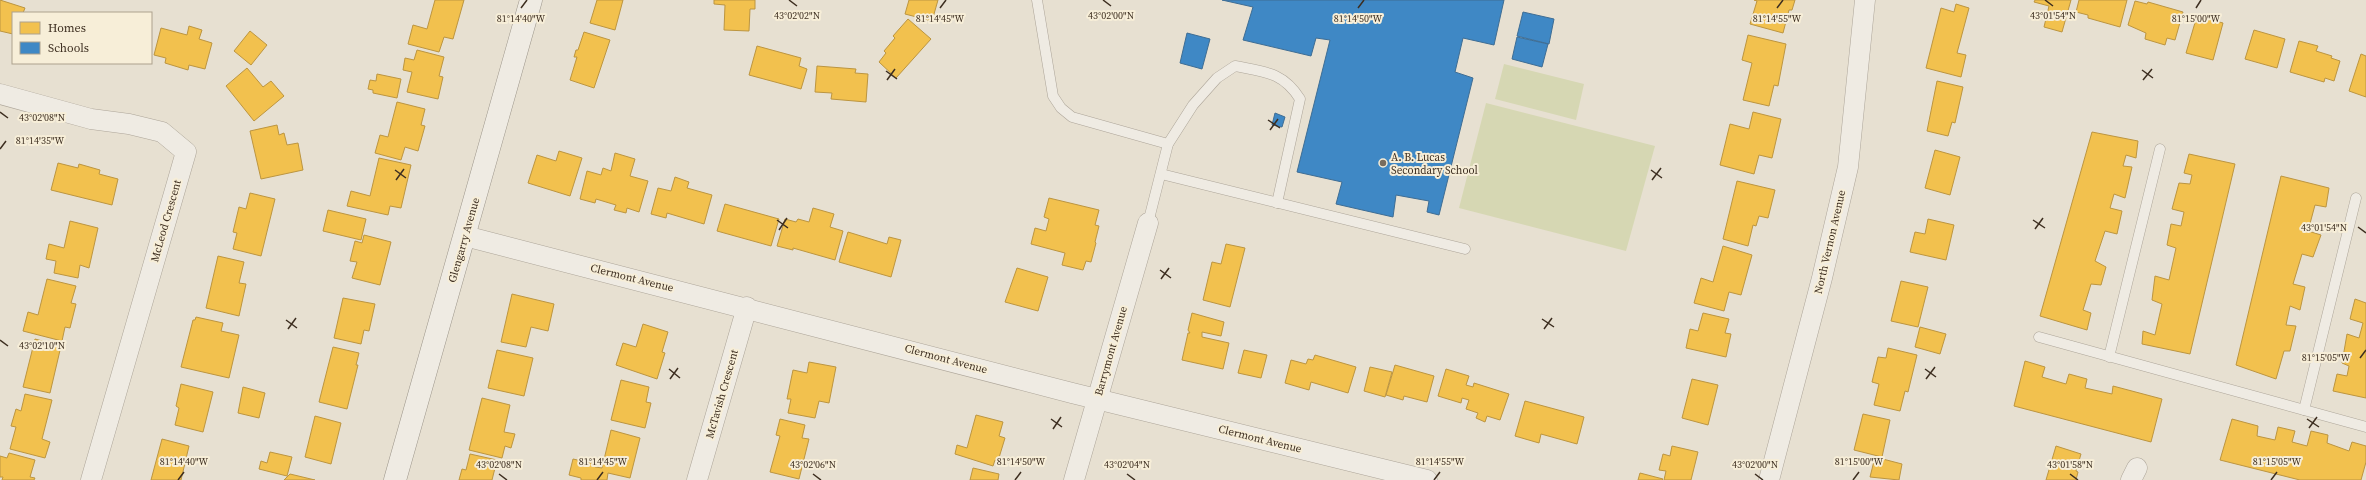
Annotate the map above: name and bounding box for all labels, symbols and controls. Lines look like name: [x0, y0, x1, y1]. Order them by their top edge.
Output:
text: 43°02'02"N: [774, 9, 820, 22]
text: 43°02'00"N: [1088, 9, 1134, 22]
text: 43°01'54"N: [2030, 9, 2076, 22]
legend: [12, 12, 152, 64]
text: 81°14'40"W: [497, 12, 546, 25]
text: 81°14'45"W: [916, 12, 965, 25]
text: 81°14'50"W: [1334, 12, 1383, 25]
text: 81°14'55"W: [1753, 12, 1802, 25]
text: 81°15'00"W: [2172, 12, 2221, 25]
text: Homes: [48, 20, 86, 36]
text: Schools: [48, 40, 89, 56]
text: 43°02'08"N: [19, 111, 65, 124]
text: 81°14'35"W: [16, 134, 65, 147]
place label: A. B. Lucas Secondary School: [1391, 150, 1478, 178]
marker: A. B. Lucas Secondary School: [1378, 158, 1388, 168]
street label: McLeod Crescent: [147, 178, 185, 264]
street label: North Vernon Avenue: [1811, 188, 1849, 295]
street label: Glengarry Avenue: [445, 195, 483, 284]
text: 43°01'54"N: [2301, 221, 2347, 234]
street label: Clermont Avenue: [589, 260, 676, 296]
street label: Barrymont Avenue: [1091, 304, 1131, 397]
text: 43°02'10"N: [19, 339, 65, 352]
street label: Clermont Avenue: [903, 341, 990, 377]
street label: McTavish Crescent: [702, 347, 742, 440]
text: 81°15'05"W: [2302, 351, 2351, 364]
street label: Clermont Avenue: [1217, 421, 1304, 457]
text: 81°14'40"W: [160, 455, 209, 468]
text: 81°14'45"W: [579, 455, 628, 468]
text: 81°14'50"W: [997, 455, 1046, 468]
text: 81°14'55"W: [1416, 455, 1465, 468]
text: 81°15'00"W: [1835, 455, 1884, 468]
text: 81°15'05"W: [2253, 455, 2302, 468]
text: 43°02'08"N: [476, 458, 522, 471]
text: 43°02'06"N: [790, 458, 836, 471]
text: 43°02'04"N: [1104, 458, 1150, 471]
text: 43°02'00"N: [1732, 458, 1778, 471]
text: 43°01'58"N: [2047, 458, 2093, 471]

